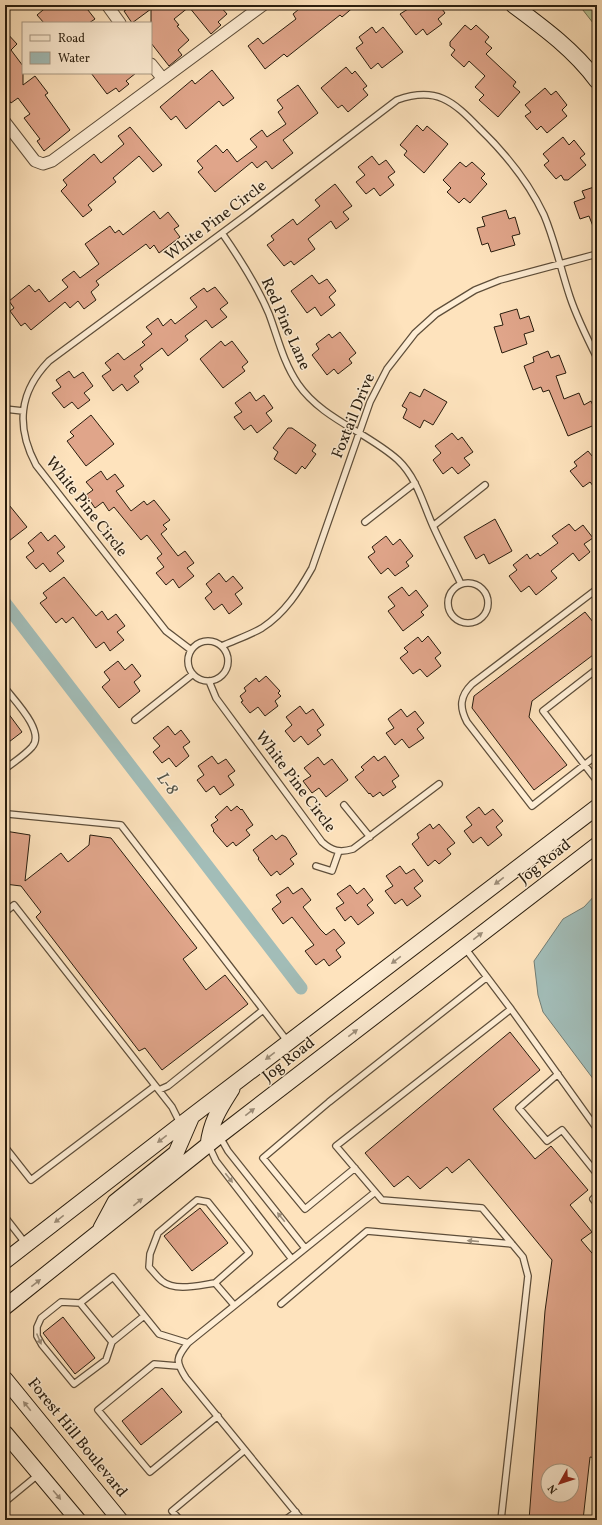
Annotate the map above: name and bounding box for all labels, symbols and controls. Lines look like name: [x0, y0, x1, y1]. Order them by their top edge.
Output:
legend: [22, 22, 152, 74]
text: Road: [58, 31, 85, 47]
text: Water: [58, 51, 90, 67]
street label: White Pine Circle: [161, 175, 271, 267]
street label: Red Pine Lane: [255, 274, 315, 374]
street label: Foxtail Drive: [327, 370, 381, 462]
street label: White Pine Circle: [40, 452, 132, 562]
street label: White Pine Circle: [249, 727, 341, 837]
water label: L-8: [151, 768, 183, 800]
street label: Jog Road: [514, 834, 576, 890]
one-way arrow: [494, 877, 505, 886]
one-way arrow: [473, 932, 484, 940]
one-way arrow: [390, 956, 401, 965]
one-way arrow: [348, 1029, 358, 1037]
street label: Jog Road: [258, 1032, 320, 1088]
one-way arrow: [265, 1052, 276, 1060]
one-way arrow: [245, 1108, 256, 1116]
one-way arrow: [156, 1135, 167, 1143]
one-way arrow: [224, 1172, 233, 1183]
one-way arrow: [132, 1197, 143, 1206]
one-way arrow: [277, 1212, 285, 1223]
one-way arrow: [53, 1214, 64, 1223]
one-way arrow: [467, 1237, 479, 1244]
one-way arrow: [30, 1278, 41, 1287]
one-way arrow: [37, 1334, 43, 1346]
street label: Forest Hill Boulevard: [22, 1374, 132, 1502]
one-way arrow: [23, 1401, 32, 1412]
north arrow: [540, 1463, 580, 1503]
text: N: [545, 1481, 562, 1496]
one-way arrow: [53, 1490, 62, 1501]

